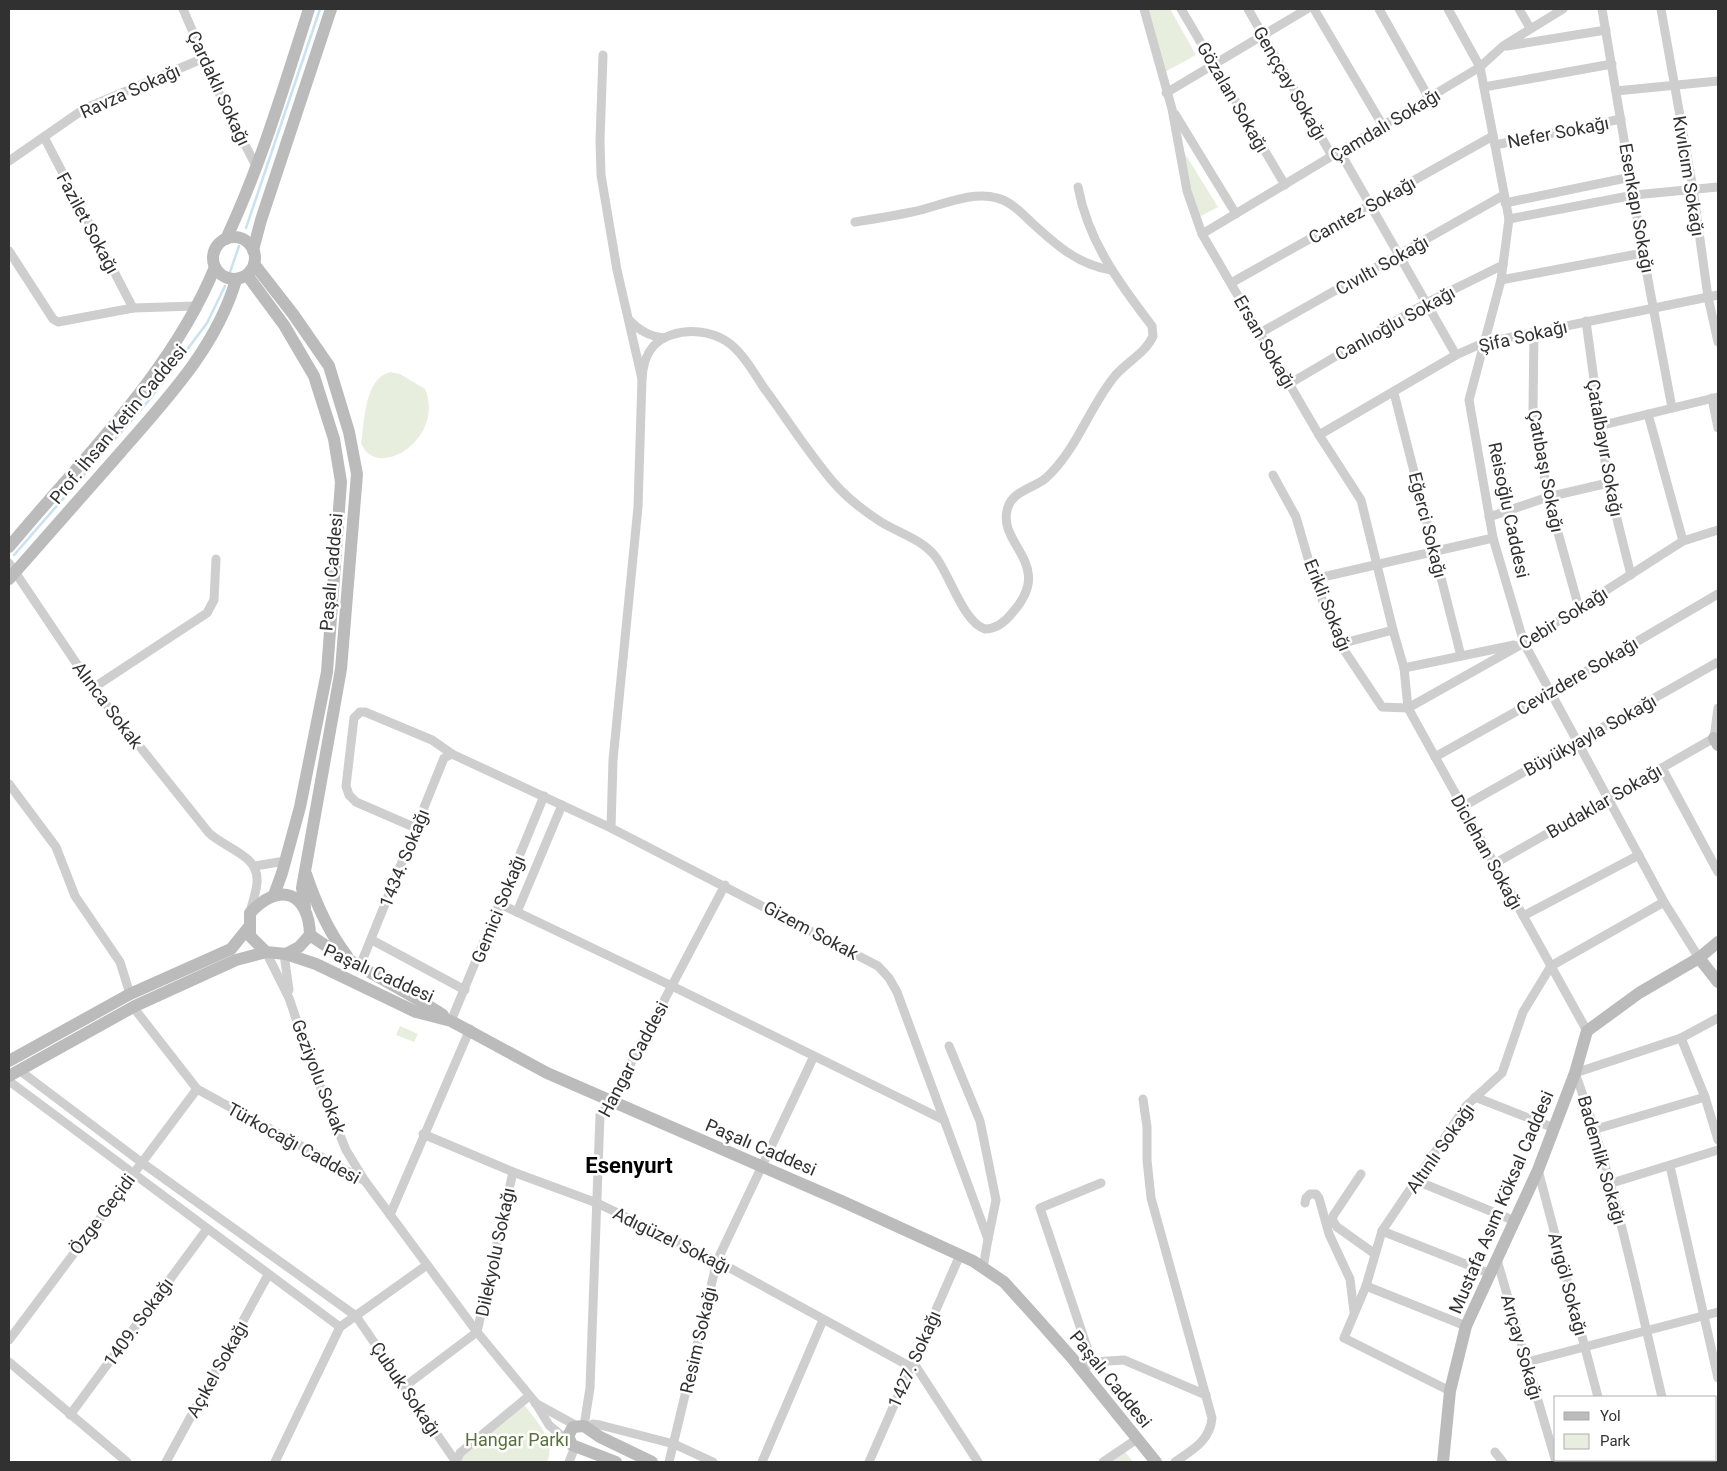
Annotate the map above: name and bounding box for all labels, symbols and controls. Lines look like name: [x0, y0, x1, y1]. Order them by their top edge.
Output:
street label: Genççay Sokağı: [1249, 22, 1331, 144]
street label: Çardaklı Sokağı: [183, 27, 255, 149]
street label: Gözalan Sokağı: [1193, 38, 1273, 156]
street label: Ravza Sokağı: [77, 60, 183, 122]
street label: Çamdalı Sokağı: [1326, 84, 1444, 166]
street label: Nefer Sokağı: [1505, 112, 1611, 152]
street label: Kıvılcım Sokağı: [1669, 114, 1709, 238]
street label: Esenkapı Sokağı: [1615, 141, 1659, 275]
street label: Fazilet Sokağı: [53, 169, 123, 277]
street label: Canıtez Sokağı: [1305, 172, 1419, 248]
street label: Cıvıltı Sokağı: [1332, 231, 1432, 299]
street label: Canlıoğlu Sokağı: [1331, 281, 1459, 365]
street label: Ersan Sokağı: [1230, 292, 1300, 392]
street label: Şifa Sokağı: [1477, 316, 1569, 356]
street label: Prof. İhsan Ketin Caddesi: [45, 340, 191, 508]
street label: Çatalbayır Sokağı: [1583, 378, 1627, 518]
street label: Çatıbaşı Sokağı: [1524, 408, 1568, 534]
street label: Reisoğlu Caddesi: [1484, 440, 1534, 580]
street label: Eğerci Sokağı: [1405, 470, 1451, 580]
street label: Paşalı Caddesi: [315, 512, 347, 632]
street label: Erikli Sokağı: [1300, 556, 1356, 654]
street label: Cebir Sokağı: [1515, 582, 1611, 654]
street label: Cevizdere Sokağı: [1512, 633, 1642, 719]
street label: Alınca Sokak: [69, 657, 148, 753]
street label: Büyükyayla Sokağı: [1520, 690, 1660, 780]
street label: Budaklar Sokağı: [1543, 760, 1665, 842]
street label: Diclehan Sokağı: [1447, 791, 1527, 913]
street label: 1434. Sokağı: [375, 806, 433, 910]
street label: Gemici Sokağı: [467, 852, 529, 966]
street label: Gizem Sokak: [760, 896, 863, 964]
street label: Paşalı Caddesi: [321, 939, 437, 1007]
street label: Hangar Caddesi: [594, 998, 672, 1120]
street label: Geziyolu Sokak: [287, 1017, 351, 1138]
street label: Mustafa Asım Köksal Caddesi: [1444, 1087, 1558, 1317]
street label: Bademlik Sokağı: [1574, 1093, 1630, 1227]
street label: Türkocağı Caddesi: [224, 1098, 364, 1188]
street label: Altınlı Sokağı: [1402, 1099, 1478, 1197]
street label: Paşalı Caddesi: [702, 1114, 820, 1180]
district label: Esenyurt: [585, 1153, 673, 1178]
street label: Özge Geçidi: [65, 1170, 139, 1258]
street label: Dilekyolu Sokağı: [471, 1186, 519, 1318]
street label: Adıgüzel Sokağı: [610, 1203, 734, 1277]
street label: Arıgöl Sokağı: [1544, 1230, 1592, 1338]
street label: 1409. Sokağı: [99, 1274, 177, 1370]
street label: Resim Sokağı: [676, 1285, 720, 1395]
street label: Arıçay Sokağı: [1497, 1292, 1547, 1402]
street label: 1427. Sokağı: [883, 1307, 945, 1411]
street label: Açıkel Sokağı: [182, 1317, 252, 1421]
street label: Paşalı Caddesi: [1066, 1326, 1156, 1432]
street label: Çubuk Sokağı: [367, 1338, 445, 1440]
legend: [1554, 1396, 1717, 1461]
text: Yol: [1600, 1407, 1621, 1425]
park label: Hangar Parkı: [465, 1429, 569, 1450]
text: Park: [1600, 1432, 1631, 1450]

